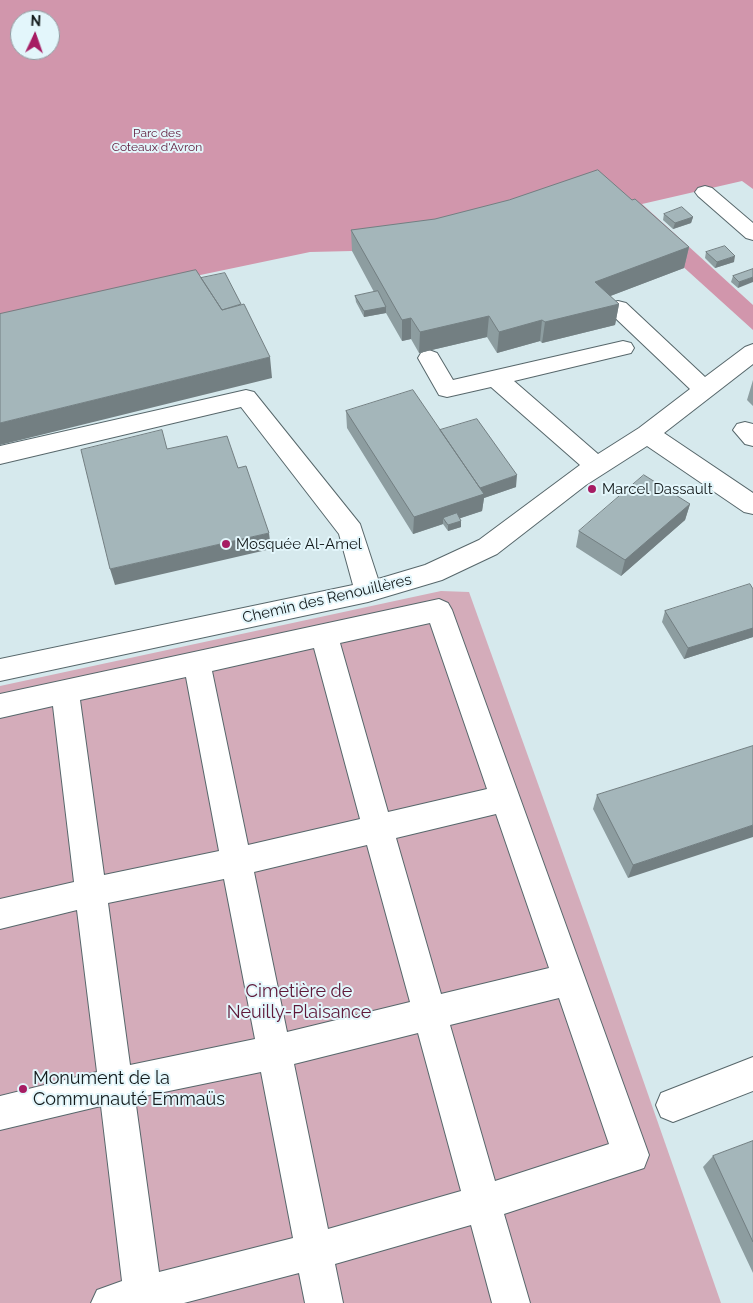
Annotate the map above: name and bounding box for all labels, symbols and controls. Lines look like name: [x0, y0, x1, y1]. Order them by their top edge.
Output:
north arrow: [10, 10, 60, 60]
text: N: [30, 13, 41, 29]
park label: Parc des Coteaux d'Avron: [112, 126, 202, 154]
place label: Marcel Dassault: [602, 480, 713, 498]
marker: Marcel Dassault: [586, 483, 598, 495]
place label: Mosquée Al-Amel: [236, 535, 362, 553]
marker: Mosquée Al-Amel: [220, 538, 232, 550]
street label: Chemin des Renouillères: [241, 571, 413, 627]
park label: Cimetière de Neuilly-Plaisance: [227, 981, 371, 1024]
place label: Monument de la Communauté Emmaüs: [33, 1068, 225, 1110]
marker: Monument de la Communauté Emmaüs: [17, 1083, 29, 1095]

